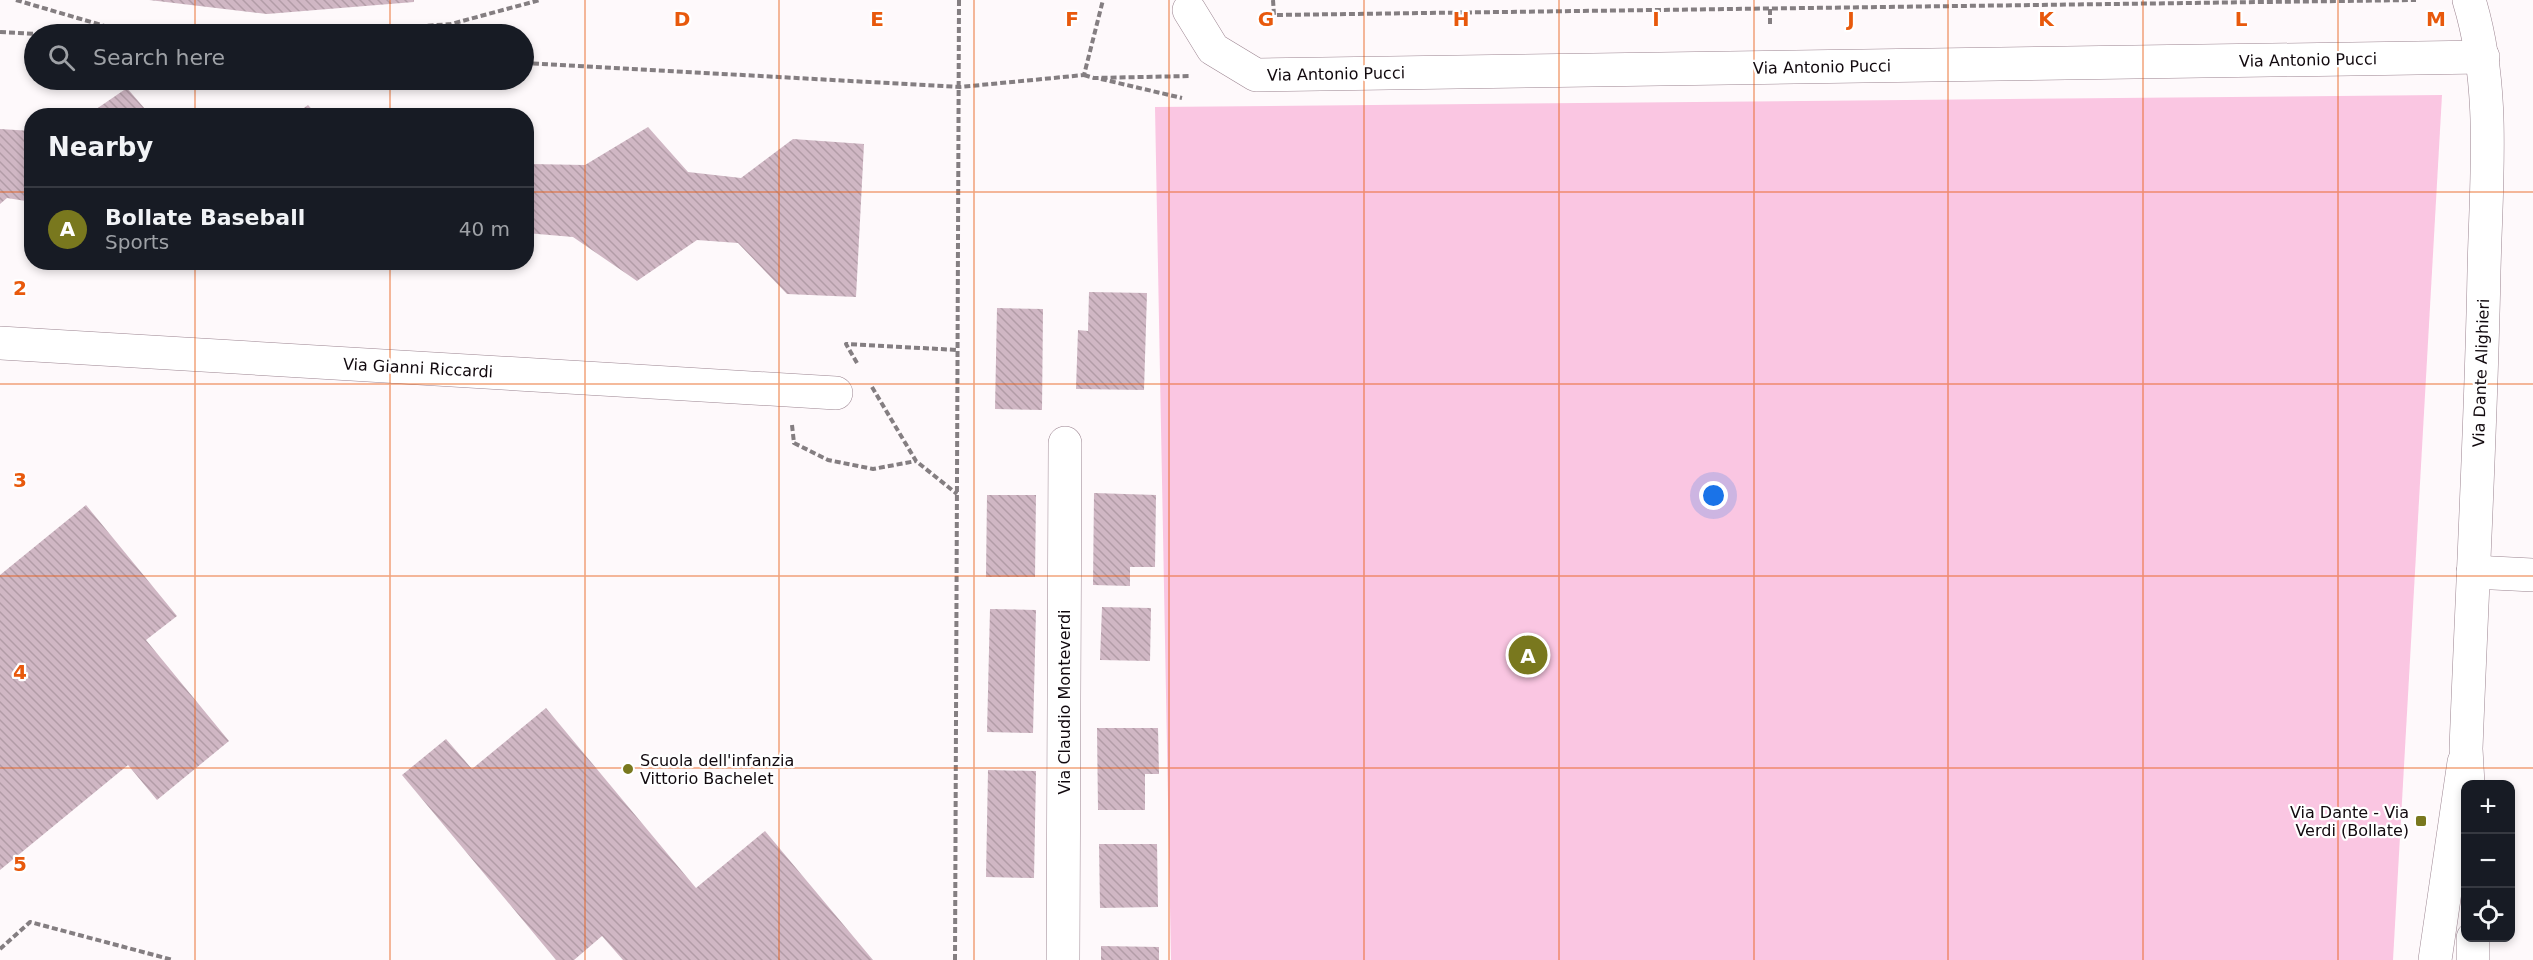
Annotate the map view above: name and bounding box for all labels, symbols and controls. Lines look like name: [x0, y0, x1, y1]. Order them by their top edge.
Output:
text: D: [674, 7, 690, 31]
text: E: [870, 7, 884, 31]
text: F: [1065, 7, 1079, 31]
text: G: [1258, 7, 1274, 31]
text: H: [1453, 7, 1469, 31]
text: I: [1652, 7, 1660, 31]
text: J: [1845, 7, 1855, 31]
text: K: [2038, 7, 2055, 31]
text: L: [2235, 7, 2248, 31]
text: M: [2426, 7, 2446, 31]
search box: [24, 24, 534, 90]
icon: search: [45, 41, 78, 74]
text: Search here: [93, 45, 225, 70]
street label: Via Antonio Pucci: [2239, 49, 2377, 71]
street label: Via Antonio Pucci: [1753, 56, 1891, 78]
street label: Via Antonio Pucci: [1267, 63, 1405, 85]
text: Nearby: [48, 132, 153, 162]
text: Bollate Baseball: [105, 205, 305, 230]
text: A: [60, 217, 75, 241]
text: 40 m: [459, 217, 510, 241]
text: Sports: [105, 230, 169, 254]
text: 2: [13, 276, 27, 300]
street label: Via Dante Alighieri: [2469, 298, 2493, 448]
street label: Via Gianni Riccardi: [342, 355, 494, 381]
text: 3: [13, 468, 27, 492]
your location: [1699, 481, 1728, 510]
street label: Via Claudio Monteverdi: [1055, 609, 1074, 795]
pin: A: [1508, 632, 1547, 678]
text: 4: [13, 660, 27, 684]
place label: Scuola dell'infanzia Vittorio Bachelet: [640, 751, 794, 788]
marker: Scuola dell'infanzia Vittorio Bachelet: [621, 762, 635, 776]
map controls: [2461, 780, 2515, 942]
button: +: [2461, 780, 2515, 834]
place label: Via Dante - Via Verdi (Bollate): [2290, 803, 2409, 840]
marker: Via Dante - Via Verdi (Bollate): [2414, 814, 2428, 828]
button: −: [2461, 834, 2515, 888]
text: 5: [13, 852, 27, 876]
button: locate: [2461, 888, 2515, 942]

